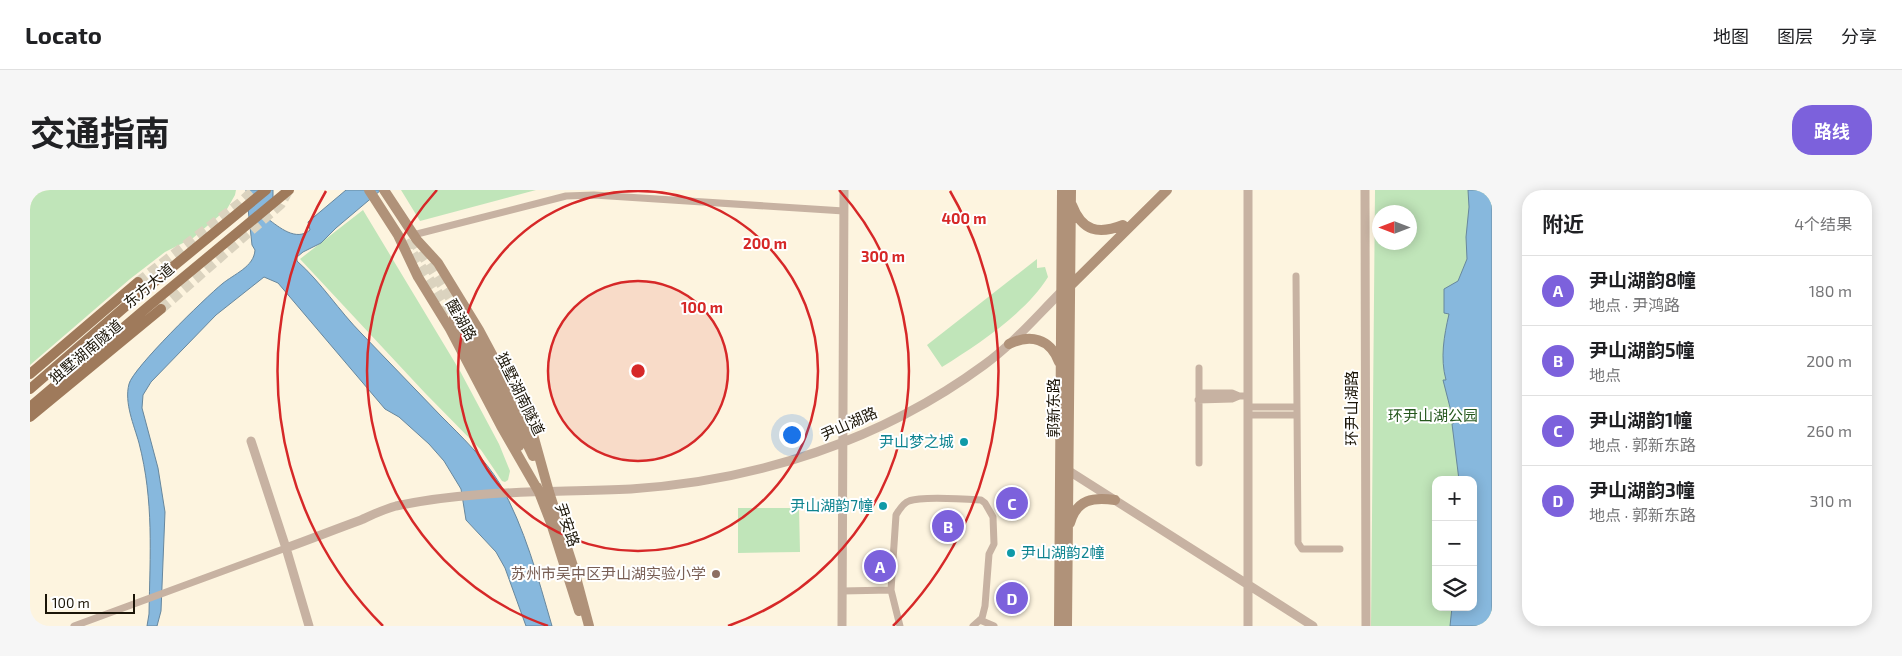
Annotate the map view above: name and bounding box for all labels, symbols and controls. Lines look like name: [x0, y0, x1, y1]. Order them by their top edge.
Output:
text: Locato: [25, 20, 102, 49]
text: 地图: [1713, 25, 1749, 47]
text: 图层: [1777, 25, 1813, 47]
text: 分享: [1841, 25, 1877, 47]
button: 路线: [1792, 105, 1872, 155]
text: 交通指南: [30, 111, 170, 153]
north arrow: [1372, 205, 1417, 250]
text: 400 m: [942, 209, 986, 227]
text: 附近: [1542, 211, 1584, 236]
text: 4个结果: [1794, 214, 1852, 233]
text: 200 m: [743, 234, 787, 252]
text: 300 m: [861, 247, 905, 265]
street label: 东方大道: [120, 259, 177, 311]
text: 尹山湖韵8幢: [1589, 268, 1696, 291]
text: A: [1553, 281, 1563, 300]
text: 180 m: [1809, 281, 1852, 300]
text: 地点 · 尹鸿路: [1589, 295, 1680, 314]
street label: 醒湖路: [443, 296, 481, 343]
text: 100 m: [681, 298, 723, 316]
street label: 独墅湖南隧道: [45, 315, 126, 387]
text: 尹山湖韵5幢: [1589, 338, 1695, 361]
street label: 独墅湖南隧道: [493, 349, 549, 438]
text: B: [1553, 351, 1563, 370]
text: 200 m: [1806, 351, 1852, 370]
centre of rings: [629, 362, 647, 380]
text: 地点: [1589, 365, 1621, 384]
street label: 环尹山湖路: [1342, 370, 1360, 446]
street label: 郭新东路: [1044, 378, 1062, 438]
street label: 尹山湖路: [818, 403, 880, 444]
park label: 环尹山湖公园: [1388, 406, 1478, 424]
text: 尹山湖韵1幢: [1589, 408, 1692, 431]
text: C: [1553, 421, 1563, 440]
text: 260 m: [1807, 421, 1852, 440]
your location: [779, 422, 805, 448]
place label: 尹山梦之城: [879, 432, 954, 450]
text: 地点 · 郭新东路: [1589, 435, 1696, 454]
marker: 尹山梦之城: [958, 436, 970, 448]
map controls: [1432, 476, 1477, 611]
button: +: [1432, 476, 1477, 521]
text: 尹山湖韵3幢: [1589, 478, 1695, 501]
pin: C: [996, 484, 1028, 522]
text: D: [1553, 491, 1563, 510]
text: 310 m: [1810, 491, 1852, 510]
place label: 尹山湖韵7幢: [790, 496, 873, 514]
street label: 尹安路: [552, 500, 584, 549]
marker: 尹山湖韵7幢: [877, 500, 889, 512]
text: 地点 · 郭新东路: [1589, 505, 1696, 524]
pin: B: [932, 507, 964, 545]
button: −: [1432, 521, 1477, 566]
place label: 尹山湖韵2幢: [1021, 543, 1104, 561]
pin: A: [864, 547, 896, 585]
marker: 尹山湖韵2幢: [1005, 547, 1017, 559]
place label: 苏州市吴中区尹山湖实验小学: [511, 564, 706, 582]
button: layers: [1432, 566, 1477, 611]
marker: 苏州市吴中区尹山湖实验小学: [710, 568, 722, 580]
pin: D: [996, 579, 1028, 617]
scale bar: [45, 591, 135, 614]
text: 100 m: [52, 594, 90, 611]

